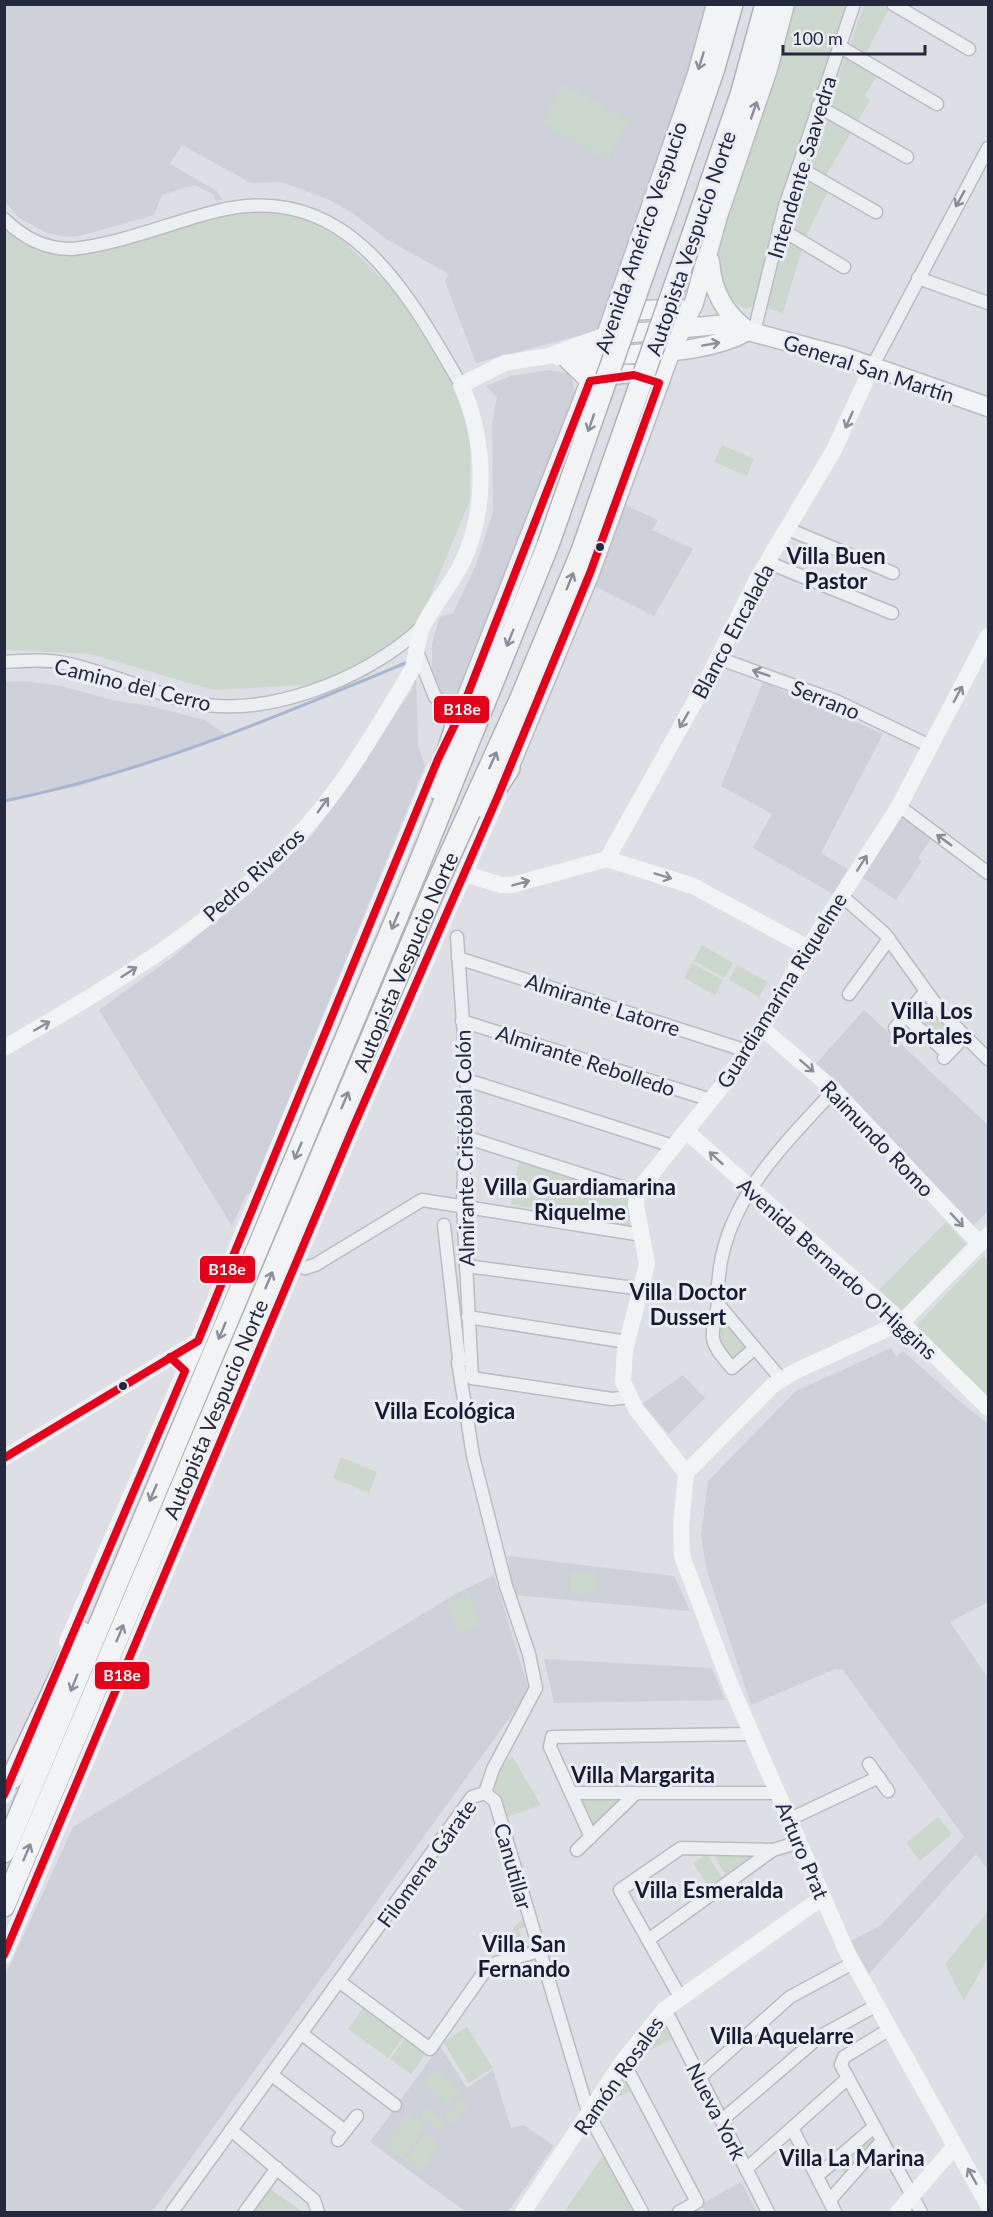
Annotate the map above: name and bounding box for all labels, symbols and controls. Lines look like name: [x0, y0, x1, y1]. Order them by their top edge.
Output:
scale bar: [783, 18, 926, 56]
text: 100 m: [792, 27, 843, 49]
one-way arrow: [695, 51, 706, 70]
street label: Intendente Saavedra: [761, 73, 841, 261]
one-way arrow: [750, 101, 761, 120]
street label: Avenida Américo Vespucio: [589, 118, 691, 356]
street label: Autopista Vespucio Norte: [640, 127, 740, 359]
one-way arrow: [954, 190, 966, 207]
street label: General San Martín: [780, 329, 958, 407]
one-way arrow: [700, 338, 720, 349]
one-way arrow: [842, 411, 854, 429]
one-way arrow: [585, 413, 596, 432]
unlabelled marker: [594, 541, 606, 553]
district label: Villa Buen Pastor: [785, 542, 886, 594]
street label: Blanco Encalada: [686, 559, 778, 703]
one-way arrow: [565, 573, 576, 591]
one-way arrow: [504, 628, 515, 646]
street label: Camino del Cerro: [52, 652, 214, 716]
one-way arrow: [752, 667, 771, 678]
street label: Serrano: [788, 674, 864, 724]
one-way arrow: [953, 685, 964, 703]
line badge: B18e: [433, 695, 490, 724]
text: B18e: [443, 699, 481, 718]
one-way arrow: [678, 711, 690, 728]
one-way arrow: [488, 752, 499, 770]
one-way arrow: [317, 797, 330, 813]
street label: Pedro Riveros: [197, 822, 309, 926]
one-way arrow: [936, 833, 952, 846]
street label: Autopista Vespucio Norte: [346, 848, 462, 1075]
one-way arrow: [856, 856, 868, 872]
one-way arrow: [653, 871, 672, 882]
one-way arrow: [512, 876, 531, 888]
street label: Guardiamarina Riquelme: [711, 888, 851, 1092]
one-way arrow: [389, 911, 400, 929]
one-way arrow: [120, 966, 137, 978]
street label: Almirante Latorre: [522, 967, 684, 1041]
district label: Villa Los Portales: [890, 997, 973, 1049]
street label: Almirante Rebolledo: [493, 1019, 679, 1101]
one-way arrow: [33, 1020, 50, 1032]
street label: Almirante Cristóbal Colón: [449, 1029, 479, 1267]
one-way arrow: [799, 1059, 814, 1073]
street label: Raimundo Romo: [816, 1075, 940, 1201]
one-way arrow: [340, 1091, 351, 1110]
one-way arrow: [292, 1142, 303, 1160]
one-way arrow: [709, 1151, 724, 1165]
street label: Avenida Bernardo O'Higgins: [733, 1172, 943, 1364]
district label: Villa Guardiamarina Riquelme: [483, 1173, 676, 1225]
one-way arrow: [950, 1213, 965, 1228]
line badge: B18e: [199, 1255, 256, 1284]
text: B18e: [208, 1259, 246, 1278]
one-way arrow: [264, 1271, 275, 1289]
district label: Villa Doctor Dussert: [628, 1278, 747, 1330]
street label: Autopista Vespucio Norte: [157, 1295, 272, 1522]
one-way arrow: [216, 1321, 227, 1340]
unlabelled marker: [117, 1380, 129, 1392]
district label: Villa Ecológica: [374, 1397, 515, 1424]
one-way arrow: [147, 1484, 158, 1502]
one-way arrow: [115, 1625, 126, 1643]
line badge: B18e: [94, 1661, 150, 1690]
text: B18e: [103, 1665, 141, 1684]
one-way arrow: [68, 1673, 79, 1691]
district label: Villa Margarita: [570, 1761, 715, 1788]
street label: Filomena Gárate: [371, 1794, 481, 1932]
street label: Arturo Prat: [771, 1798, 835, 1903]
street label: Canutillar: [490, 1820, 538, 1912]
one-way arrow: [22, 1843, 33, 1861]
district label: Villa Esmeralda: [634, 1876, 784, 1903]
district label: Villa San Fernando: [478, 1930, 570, 1982]
street label: Ramón Rosales: [568, 2011, 668, 2139]
district label: Villa Aquelarre: [709, 2022, 854, 2049]
street label: Nueva York: [682, 2059, 752, 2164]
district label: Villa La Marina: [778, 2144, 925, 2171]
one-way arrow: [966, 2168, 978, 2185]

